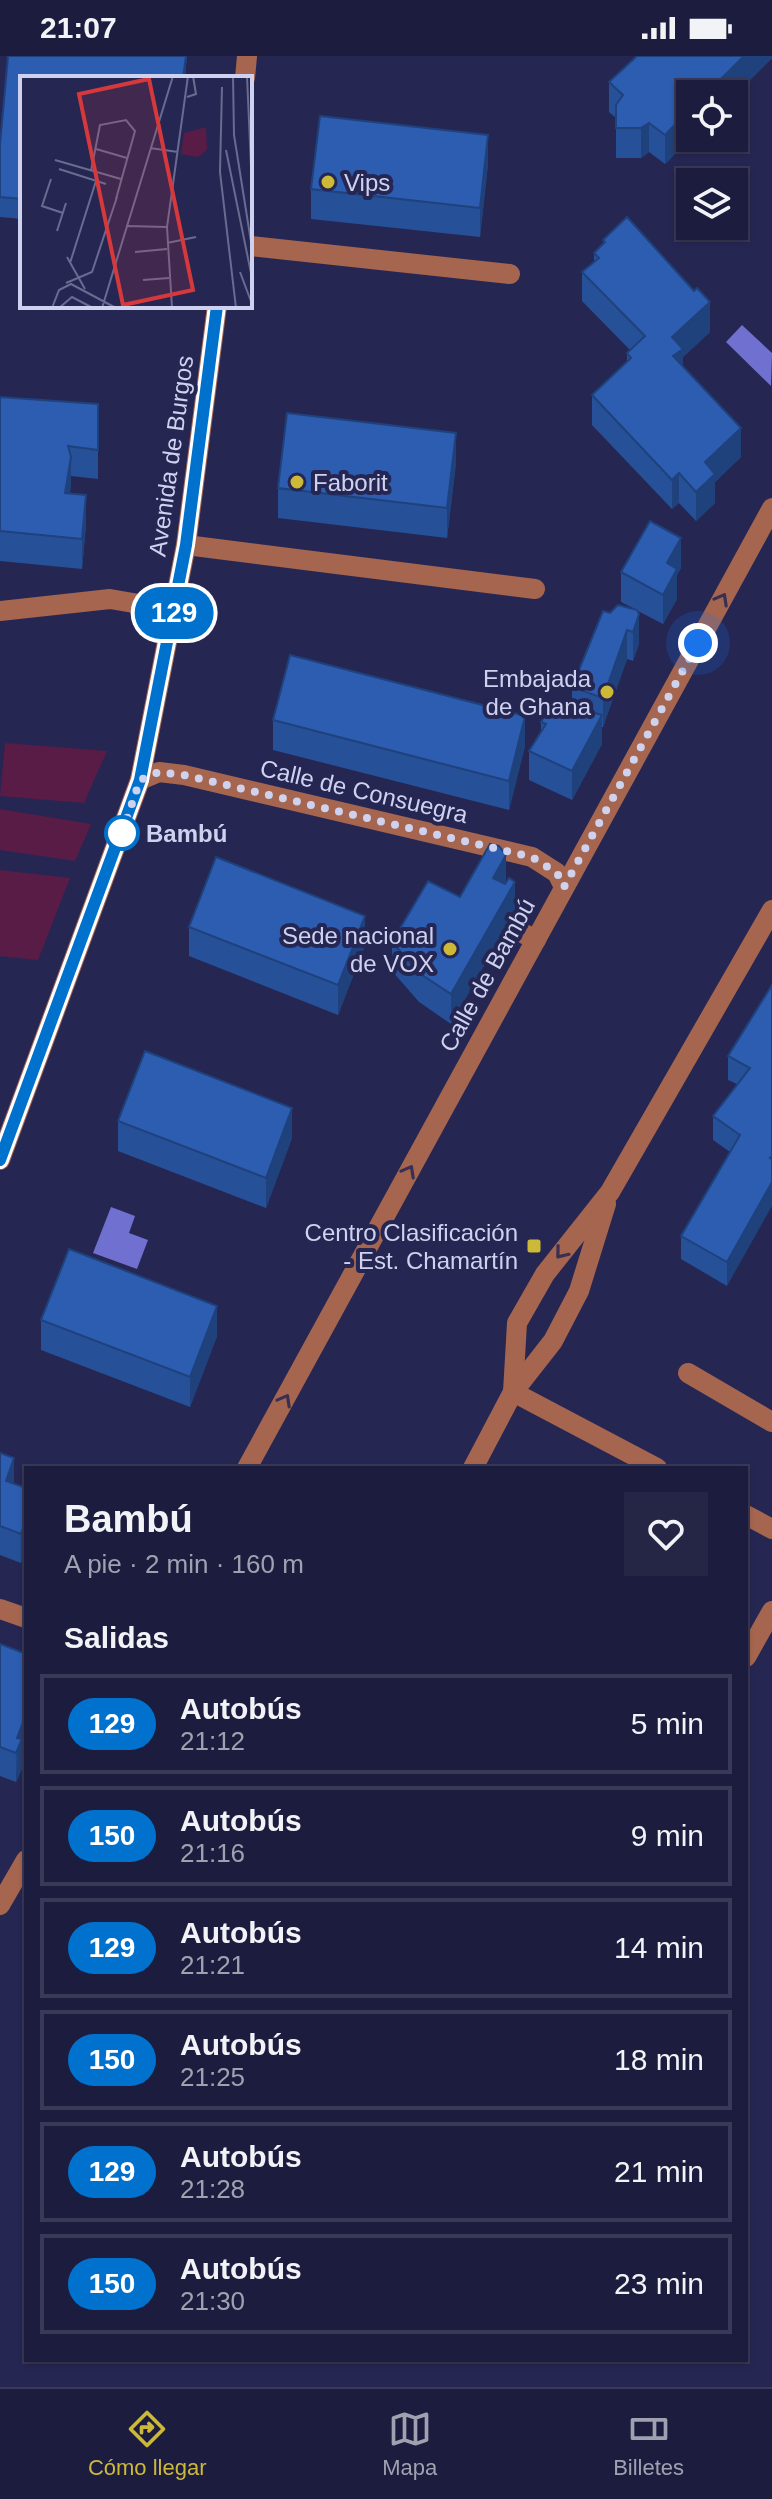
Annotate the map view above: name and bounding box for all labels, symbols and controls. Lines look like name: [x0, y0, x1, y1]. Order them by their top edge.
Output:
text: 21:07: [40, 11, 117, 44]
inset map: [20, 76, 252, 308]
map controls: [676, 80, 748, 240]
button: locate: [676, 80, 748, 152]
button: layers: [676, 168, 748, 240]
place label: Vips: [344, 169, 390, 196]
marker: Vips: [319, 173, 337, 191]
street label: Avenida de Burgos: [144, 354, 198, 558]
place label: Faborit: [313, 469, 388, 496]
marker: Faborit: [288, 473, 306, 491]
line badge: 129: [128, 587, 220, 639]
one-way arrow: [712, 593, 727, 607]
text: 129: [151, 597, 197, 628]
your location: [678, 623, 718, 663]
place label: Embajada de Ghana: [483, 665, 592, 720]
marker: Embajada de Ghana: [598, 683, 616, 701]
street label: Calle de Consuegra: [258, 754, 471, 828]
marker: Bambú: [105, 816, 139, 850]
place label: Bambú: [146, 820, 227, 847]
street label: Calle de Bambú: [434, 894, 540, 1056]
place label: Sede nacional de VOX: [282, 922, 434, 977]
marker: Sede nacional de VOX: [441, 940, 459, 958]
one-way arrow: [400, 1165, 415, 1180]
place label: Centro Clasificación - Est. Chamartín: [305, 1219, 518, 1274]
marker: Centro Clasificación - Est. Chamartín: [525, 1237, 543, 1255]
one-way arrow: [556, 1244, 571, 1258]
one-way arrow: [275, 1393, 290, 1408]
button: heart: [624, 1492, 708, 1576]
text: Bambú: [64, 1498, 193, 1540]
text: A pie · 2 min · 160 m: [64, 1549, 304, 1579]
text: Salidas: [64, 1621, 169, 1654]
text: Autobús: [180, 1692, 302, 1725]
text: 5 min: [631, 1707, 704, 1740]
text: 129: [89, 1708, 135, 1739]
text: 21:12: [180, 1726, 245, 1756]
text: Autobús: [180, 1804, 302, 1837]
text: 9 min: [631, 1819, 704, 1852]
text: 150: [89, 1820, 135, 1851]
text: 21:16: [180, 1838, 245, 1868]
text: Autobús: [180, 1916, 302, 1949]
text: 14 min: [614, 1931, 704, 1964]
text: 129: [89, 1932, 135, 1963]
text: 21:21: [180, 1950, 245, 1980]
text: Autobús: [180, 2028, 302, 2061]
text: 18 min: [614, 2043, 704, 2076]
text: 150: [89, 2044, 135, 2075]
text: 21:25: [180, 2062, 245, 2092]
text: Autobús: [180, 2140, 302, 2173]
text: 21 min: [614, 2155, 704, 2188]
text: 129: [89, 2156, 135, 2187]
text: 21:28: [180, 2174, 245, 2204]
text: Autobús: [180, 2252, 302, 2285]
text: 23 min: [614, 2267, 704, 2300]
text: 150: [89, 2268, 135, 2299]
text: 21:30: [180, 2286, 245, 2316]
tab: Cómo llegar: [88, 2407, 207, 2481]
tab: Mapa: [382, 2407, 437, 2481]
tab: Billetes: [613, 2407, 684, 2481]

